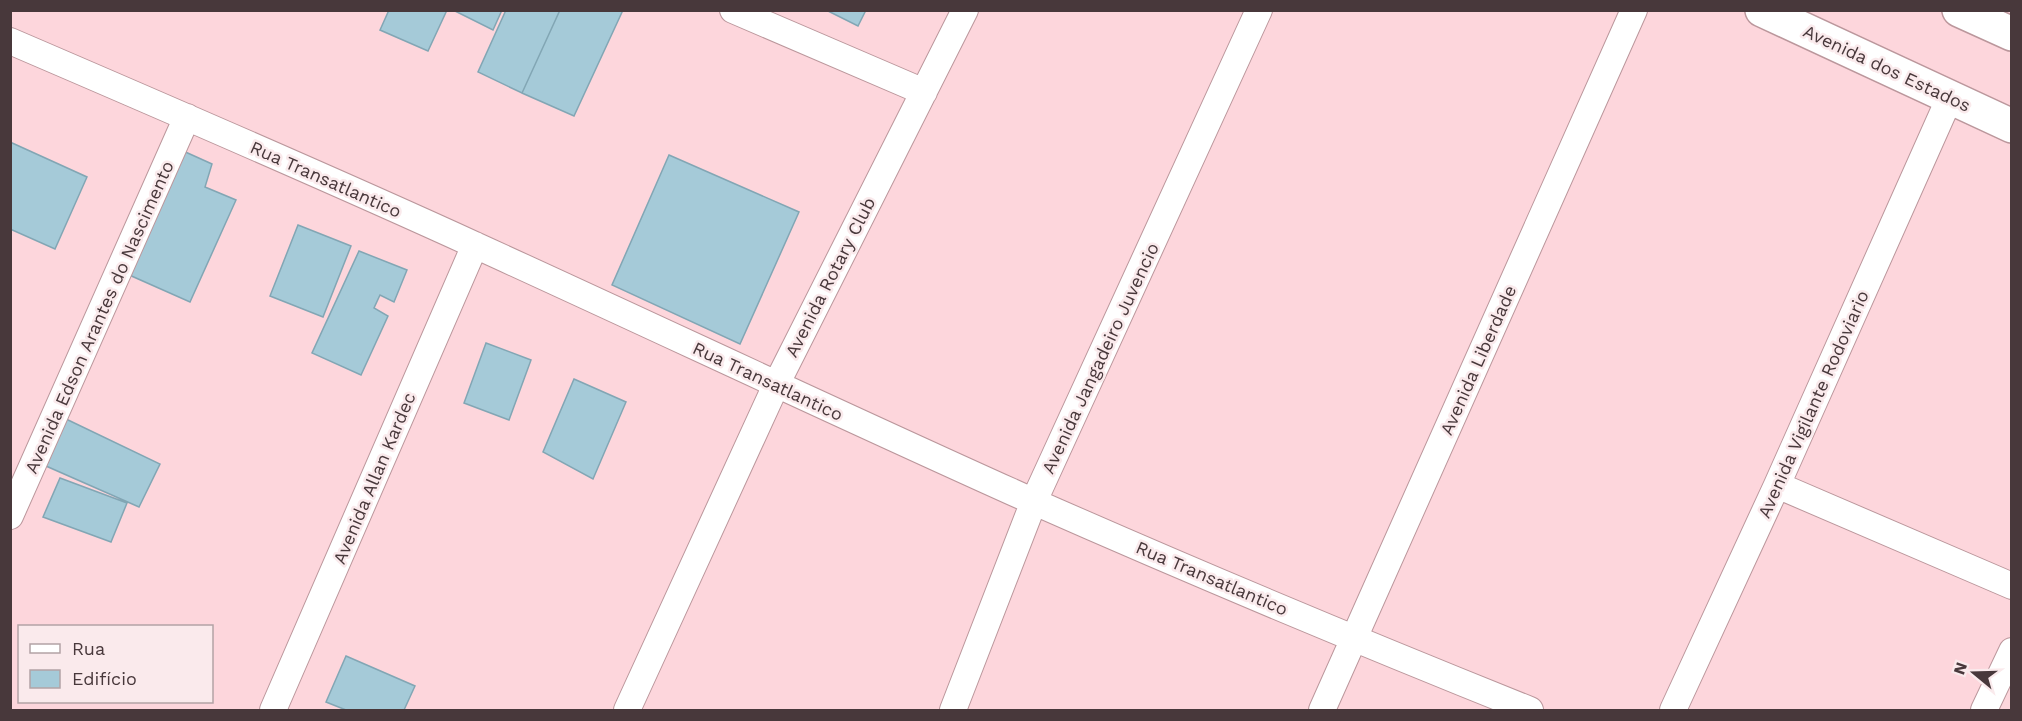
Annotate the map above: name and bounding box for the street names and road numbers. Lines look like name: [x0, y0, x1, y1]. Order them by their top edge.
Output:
street label: Avenida dos Estados: [1800, 20, 1974, 116]
street label: Rua Transatlantico: [247, 136, 405, 222]
street label: Avenida Edson Arantes do Nascimento: [20, 157, 178, 477]
street label: Avenida Rotary Club: [781, 193, 879, 361]
street label: Avenida Jangadeiro Juvencio: [1037, 239, 1163, 477]
street label: Avenida Liberdade: [1436, 282, 1520, 438]
street label: Avenida Vigilante Rodoviario: [1753, 287, 1873, 521]
street label: Rua Transatlantico: [690, 337, 846, 425]
street label: Avenida Allan Kardec: [328, 389, 420, 567]
street label: Rua Transatlantico: [1133, 536, 1291, 620]

